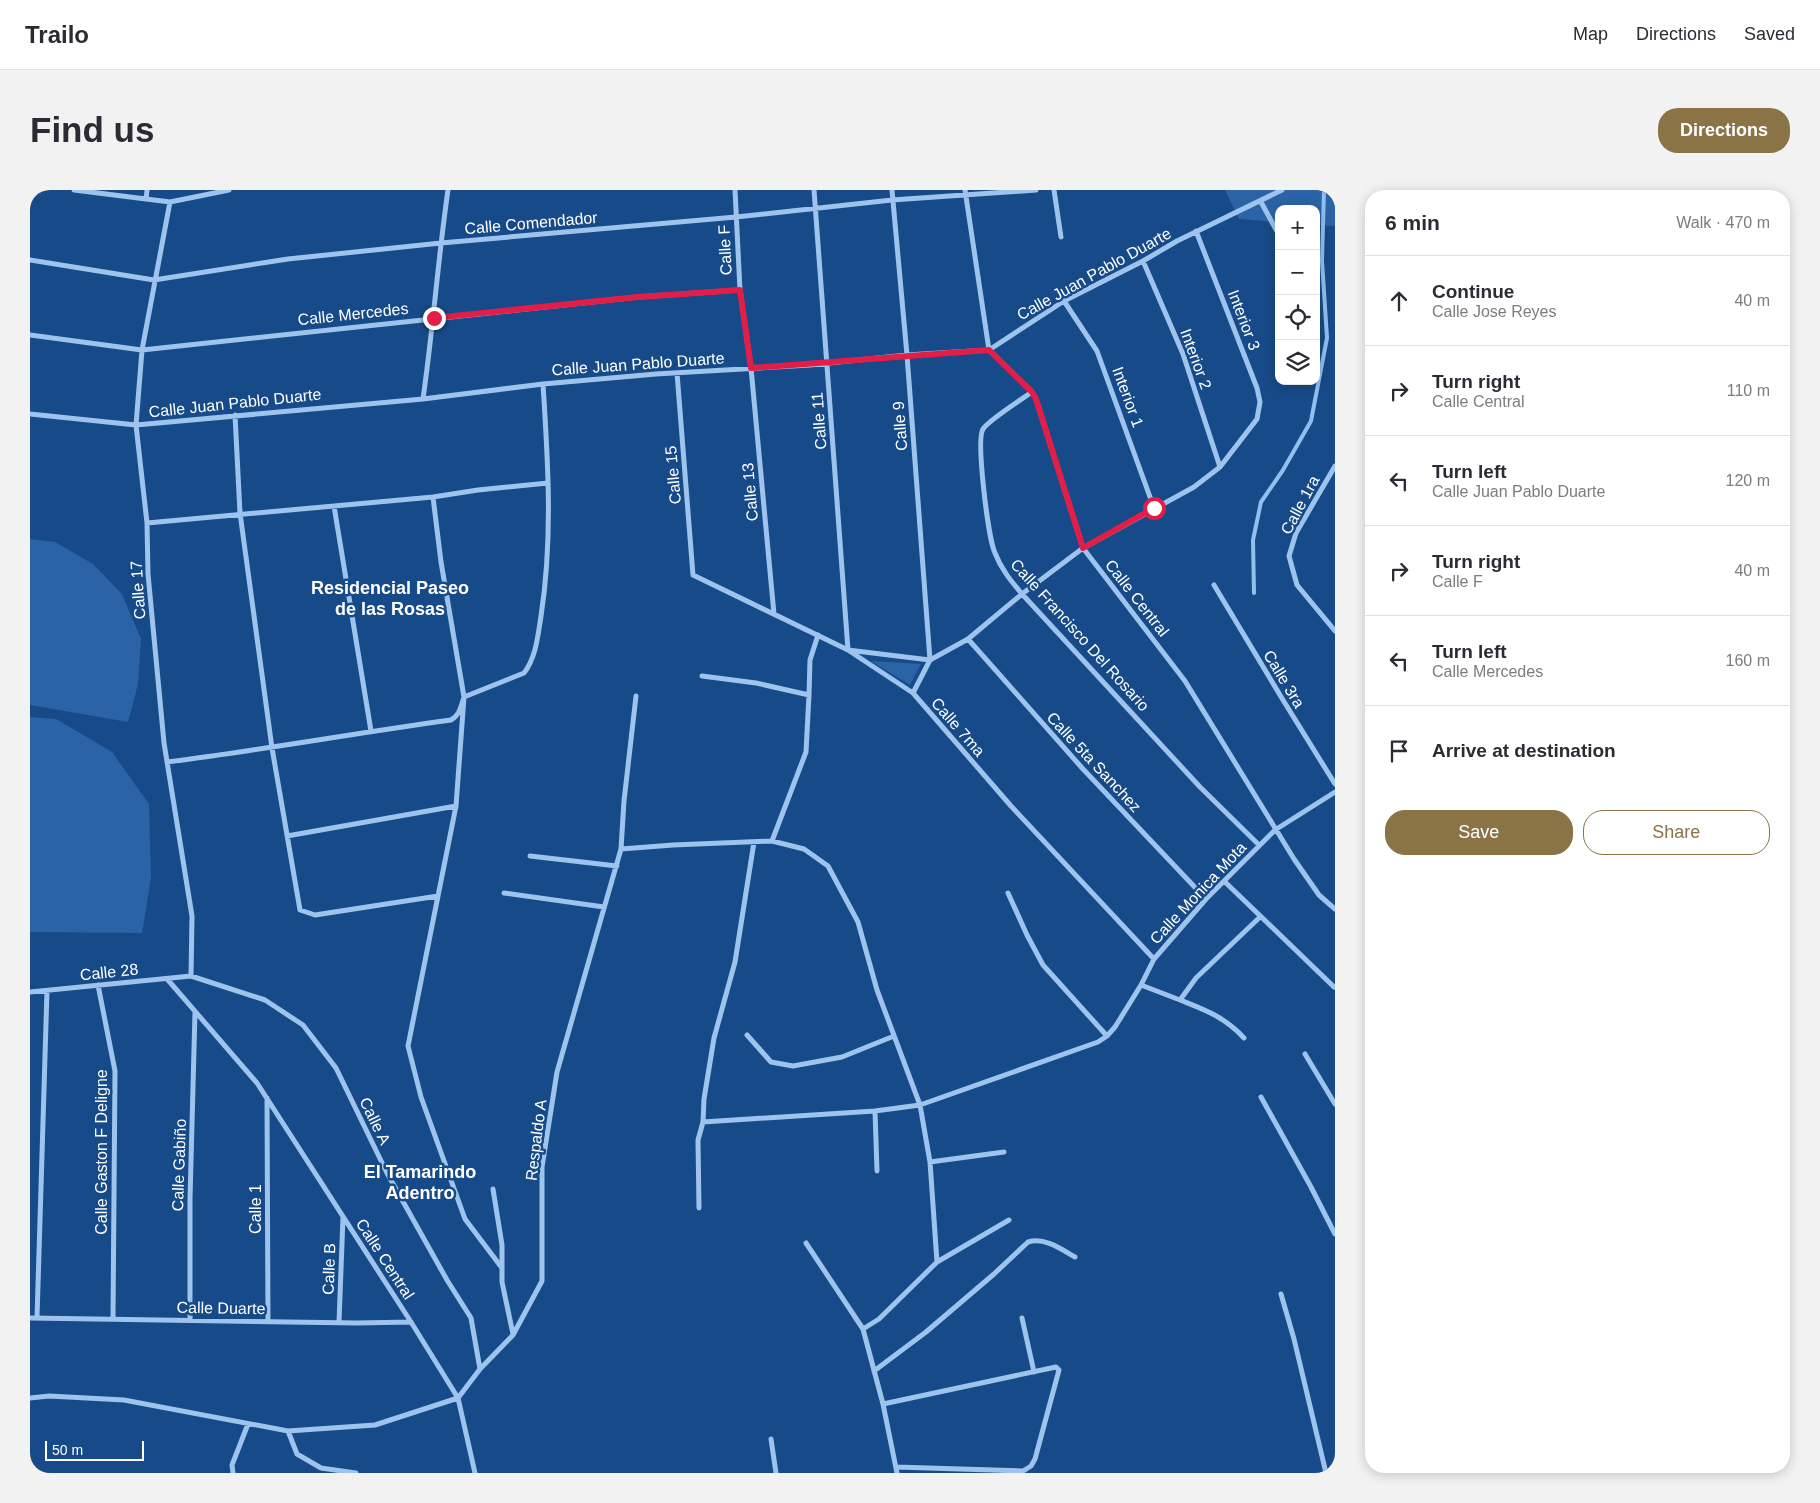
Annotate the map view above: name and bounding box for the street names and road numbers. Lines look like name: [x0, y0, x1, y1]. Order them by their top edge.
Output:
street label: Calle Comendador: [464, 209, 599, 237]
street label: Calle F: [715, 224, 735, 276]
street label: Calle Juan Pablo Duarte: [1014, 224, 1174, 323]
street label: Interior 3: [1225, 287, 1263, 353]
street label: Calle Mercedes: [297, 300, 409, 328]
street label: Interior 2: [1177, 326, 1215, 392]
street label: Calle Juan Pablo Duarte: [551, 349, 725, 379]
street label: Interior 1: [1109, 364, 1147, 430]
street label: Calle Juan Pablo Duarte: [148, 385, 322, 421]
street label: Calle 11: [809, 392, 829, 450]
street label: Calle 9: [890, 400, 910, 451]
street label: Calle 15: [662, 445, 684, 505]
street label: Calle 13: [739, 462, 761, 522]
street label: Calle 1ra: [1277, 473, 1323, 537]
street label: Calle Francisco Del Rosario: [1007, 556, 1153, 714]
street label: Calle Central: [1102, 556, 1172, 640]
street label: Calle 17: [127, 560, 149, 620]
street label: Calle 3ra: [1260, 647, 1308, 711]
street label: Calle 7ma: [928, 694, 988, 760]
street label: Calle 5ta Sanchez: [1044, 709, 1144, 815]
street label: Calle Monica Mota: [1147, 839, 1249, 947]
street label: Calle 28: [79, 960, 139, 984]
street label: Calle Gaston F Deligne: [93, 1069, 110, 1235]
street label: Calle A: [356, 1094, 394, 1148]
street label: Respaldo A: [523, 1098, 549, 1182]
street label: Calle Gabiño: [169, 1118, 189, 1212]
street label: Calle 1: [247, 1184, 264, 1234]
street label: Calle Central: [353, 1216, 417, 1302]
street label: Calle B: [320, 1243, 338, 1295]
street label: Calle Duarte: [176, 1299, 266, 1317]

